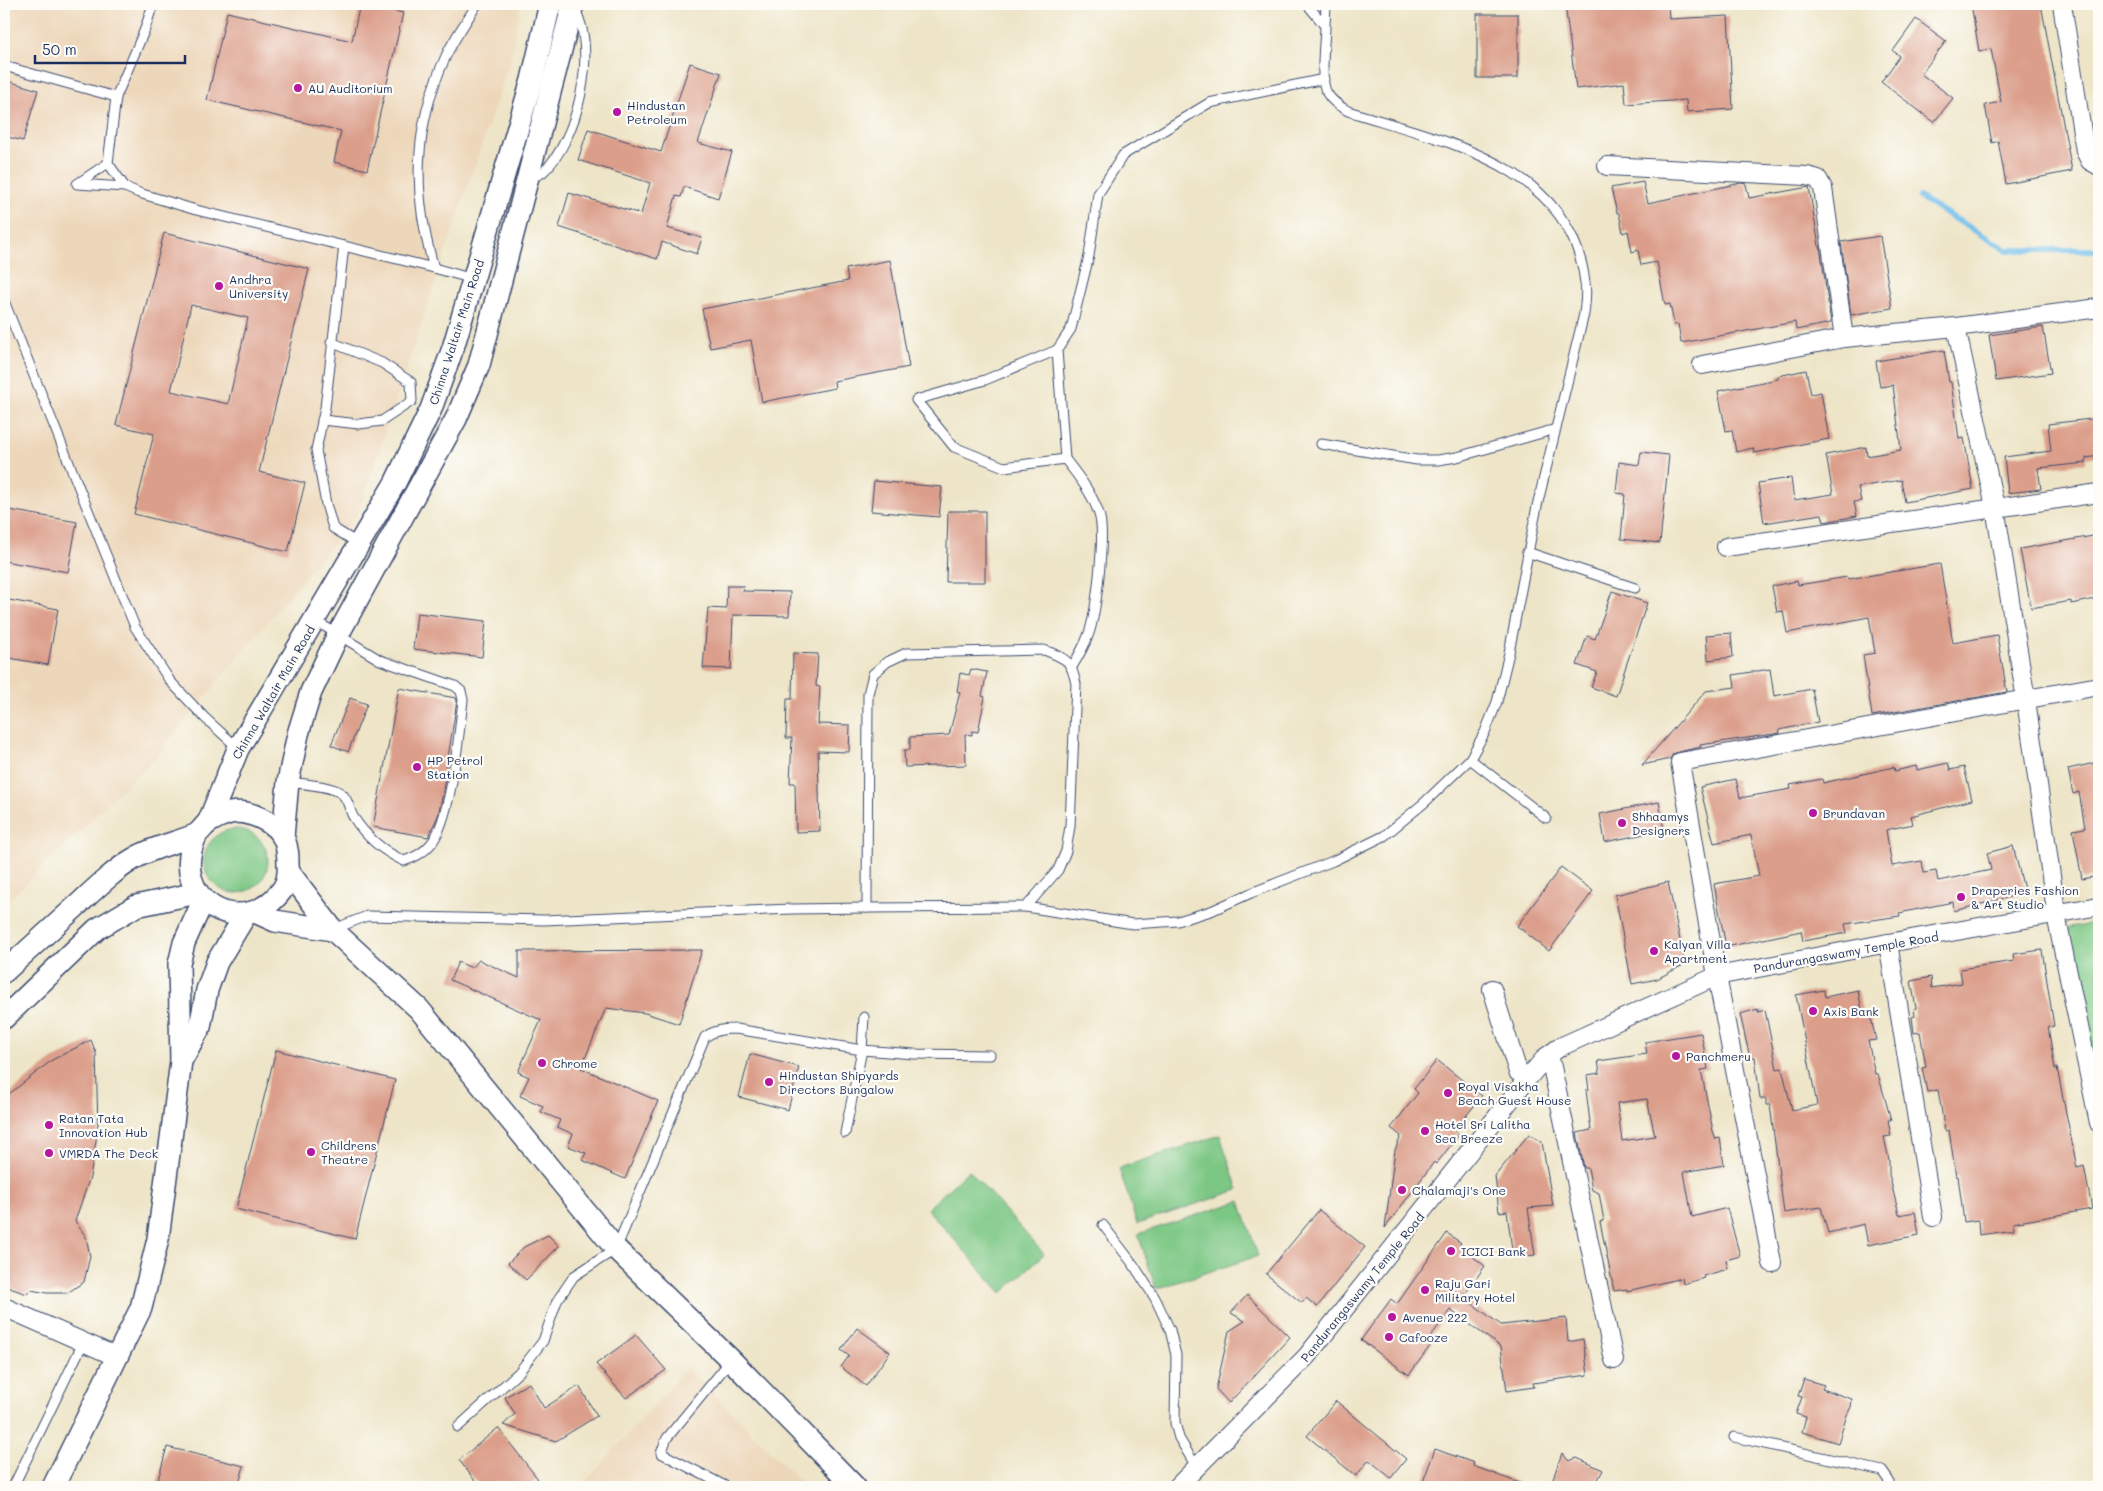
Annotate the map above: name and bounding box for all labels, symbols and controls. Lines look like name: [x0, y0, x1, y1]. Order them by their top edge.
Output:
scale bar: [35, 32, 185, 64]
text: 50 m: [42, 39, 77, 59]
place label: AU Auditorium: [308, 80, 393, 96]
marker: AU Auditorium: [292, 82, 304, 94]
place label: Hindustan Petroleum: [627, 97, 687, 127]
marker: Hindustan Petroleum: [611, 106, 623, 118]
street label: Chinna Waltair Main Road: [425, 257, 487, 407]
place label: Andhra University: [229, 271, 288, 301]
marker: Andhra University: [213, 280, 225, 292]
street label: Chinna Waltair Main Road: [228, 622, 318, 762]
place label: HP Petrol Station: [427, 752, 483, 782]
marker: HP Petrol Station: [411, 761, 423, 773]
place label: Brundavan: [1823, 805, 1885, 821]
marker: Brundavan: [1807, 807, 1819, 819]
place label: Shhaamys Designers: [1632, 808, 1690, 838]
marker: Shhaamys Designers: [1616, 817, 1628, 829]
place label: Draperies Fashion & Art Studio: [1971, 882, 2079, 912]
marker: Draperies Fashion & Art Studio: [1955, 891, 1967, 903]
street label: Pandurangaswamy Temple Road: [1752, 928, 1940, 976]
place label: Kalyan Villa Apartment: [1664, 936, 1731, 966]
marker: Kalyan Villa Apartment: [1648, 945, 1660, 957]
place label: Axis Bank: [1823, 1003, 1879, 1019]
marker: Axis Bank: [1807, 1005, 1819, 1017]
place label: Panchmeru: [1686, 1048, 1751, 1064]
marker: Panchmeru: [1670, 1050, 1682, 1062]
place label: Chrome: [552, 1055, 597, 1071]
marker: Chrome: [536, 1057, 548, 1069]
place label: Hindustan Shipyards Directors Bungalow: [779, 1067, 899, 1097]
marker: Hindustan Shipyards Directors Bungalow: [763, 1076, 775, 1088]
place label: Royal Visakha Beach Guest House: [1458, 1078, 1571, 1108]
marker: Royal Visakha Beach Guest House: [1442, 1087, 1454, 1099]
place label: Ratan Tata Innovation Hub: [59, 1110, 148, 1140]
place label: Hotel Sri Lalitha Sea Breeze: [1435, 1116, 1531, 1146]
marker: Ratan Tata Innovation Hub: [43, 1119, 55, 1131]
marker: Hotel Sri Lalitha Sea Breeze: [1419, 1125, 1431, 1137]
place label: Childrens Theatre: [321, 1137, 377, 1167]
place label: VMRDA The Deck: [59, 1145, 158, 1161]
marker: Childrens Theatre: [305, 1146, 317, 1158]
marker: VMRDA The Deck: [43, 1147, 55, 1159]
place label: Chalamaji's One: [1412, 1182, 1506, 1198]
marker: Chalamaji's One: [1396, 1184, 1408, 1196]
street label: Pandurangaswamy Temple Road: [1297, 1209, 1428, 1365]
place label: ICICI Bank: [1461, 1243, 1526, 1259]
marker: ICICI Bank: [1445, 1245, 1457, 1257]
place label: Raju Gari Military Hotel: [1435, 1275, 1515, 1305]
marker: Raju Gari Military Hotel: [1419, 1284, 1431, 1296]
place label: Avenue 222: [1402, 1309, 1467, 1325]
marker: Avenue 222: [1386, 1311, 1398, 1323]
place label: Cafooze: [1399, 1329, 1448, 1345]
marker: Cafooze: [1383, 1331, 1395, 1343]

